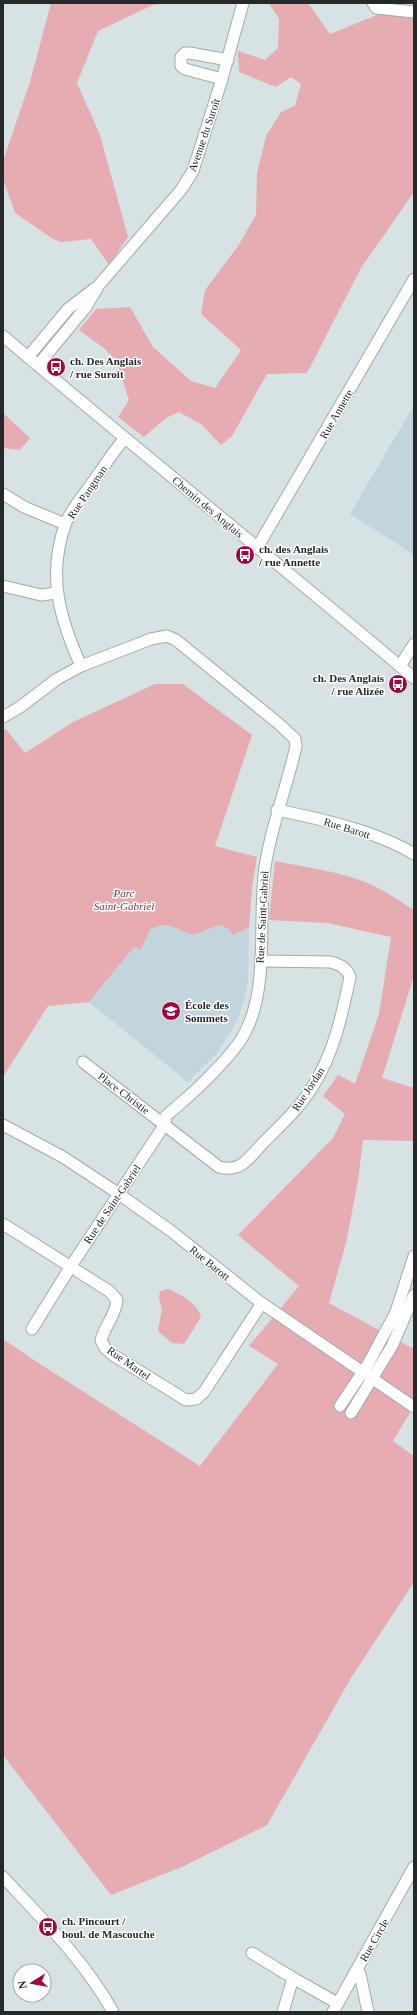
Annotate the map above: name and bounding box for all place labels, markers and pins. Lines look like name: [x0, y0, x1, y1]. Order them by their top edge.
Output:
place label: ch. Des Anglais / rue Suroit: [69, 355, 142, 380]
bus stop icon: ch. Des Anglais / rue Suroit: [45, 356, 67, 378]
place label: ch. des Anglais / rue Annette: [258, 543, 329, 568]
bus stop icon: ch. des Anglais / rue Annette: [234, 544, 256, 566]
place label: ch. Des Anglais / rue Alizée: [313, 672, 385, 697]
bus stop icon: ch. Des Anglais / rue Alizée: [387, 673, 409, 695]
place label: École des Sommets: [185, 999, 229, 1024]
school or university icon: École des Sommets: [160, 1000, 182, 1022]
place label: ch. Pincourt / boul. de Mascouche: [62, 1915, 155, 1940]
bus stop icon: ch. Pincourt / boul. de Mascouche: [37, 1916, 59, 1938]

